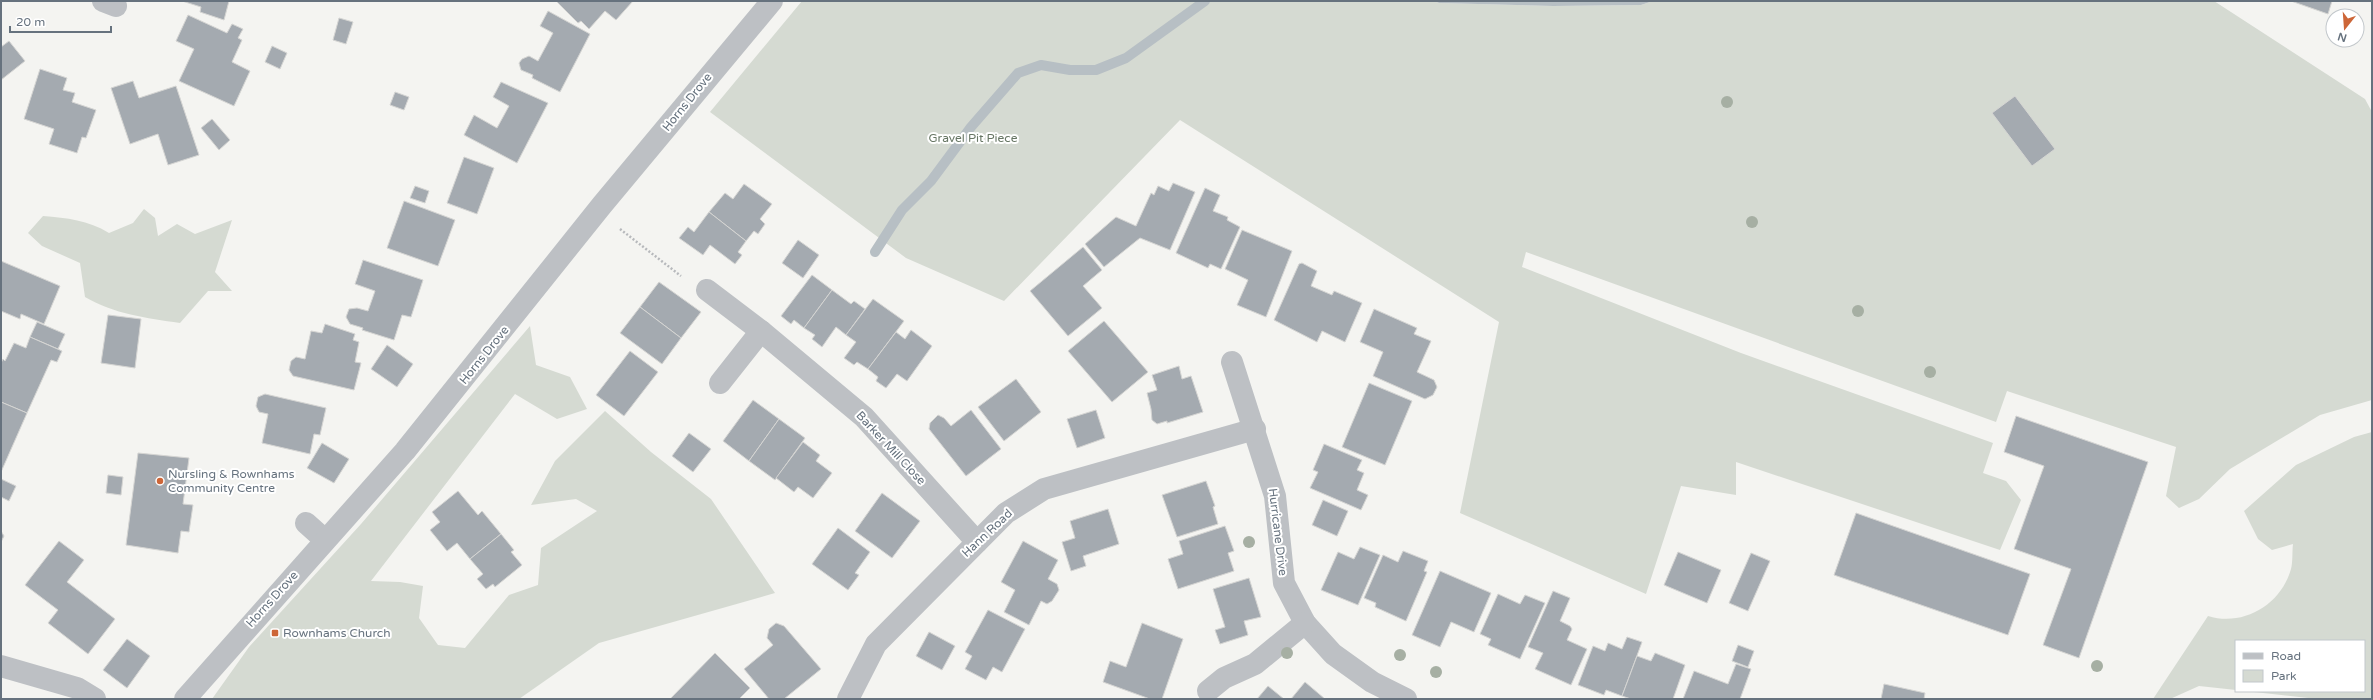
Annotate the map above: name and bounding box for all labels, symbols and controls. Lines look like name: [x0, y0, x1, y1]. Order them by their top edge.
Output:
scale bar: [10, 8, 111, 34]
north arrow: [2325, 8, 2365, 48]
text: 20 m: [16, 15, 45, 29]
text: N: [2336, 30, 2348, 45]
street label: Horns Drove: [659, 70, 715, 134]
park label: Gravel Pit Piece: [928, 131, 1018, 145]
street label: Horns Drove: [456, 323, 512, 387]
street label: Barker Mill Close: [853, 408, 929, 488]
place label: Nursling & Rownhams Community Centre: [168, 467, 295, 495]
marker: Nursling & Rownhams Community Centre: [155, 476, 165, 486]
street label: Hurricane Drive: [1266, 487, 1290, 577]
street label: Hann Road: [959, 506, 1015, 560]
street label: Horns Drove: [243, 568, 301, 630]
place label: Rownhams Church: [283, 626, 391, 640]
marker: Rownhams Church: [270, 628, 280, 638]
legend: [2235, 640, 2365, 692]
text: Road: [2271, 649, 2301, 663]
text: Park: [2271, 669, 2297, 683]

